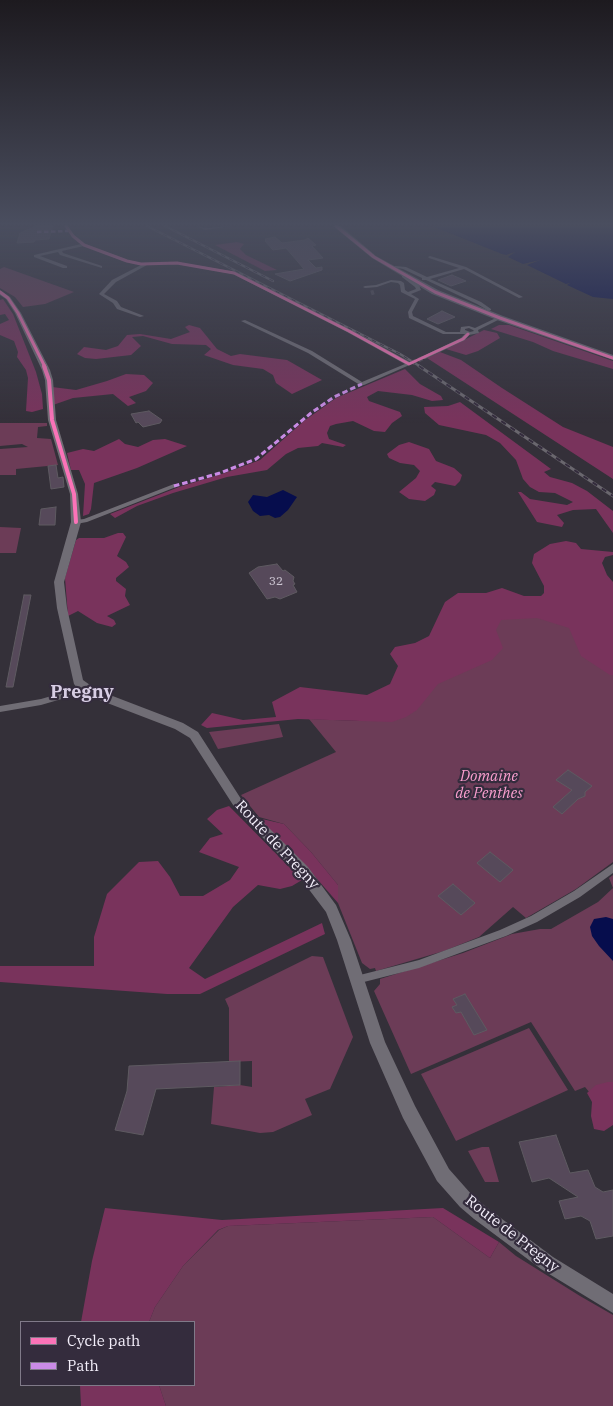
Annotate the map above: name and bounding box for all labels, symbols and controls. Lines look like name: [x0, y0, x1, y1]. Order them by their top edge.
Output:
house number: 32: [269, 575, 283, 589]
district label: Pregny: [50, 682, 114, 704]
park label: Domaine de Penthes: [455, 768, 523, 803]
street label: Route de Pregny: [231, 797, 323, 893]
street label: Route de Pregny: [461, 1192, 563, 1276]
legend: [20, 1321, 195, 1386]
text: Cycle path: [67, 1331, 140, 1350]
text: Path: [67, 1356, 99, 1375]

